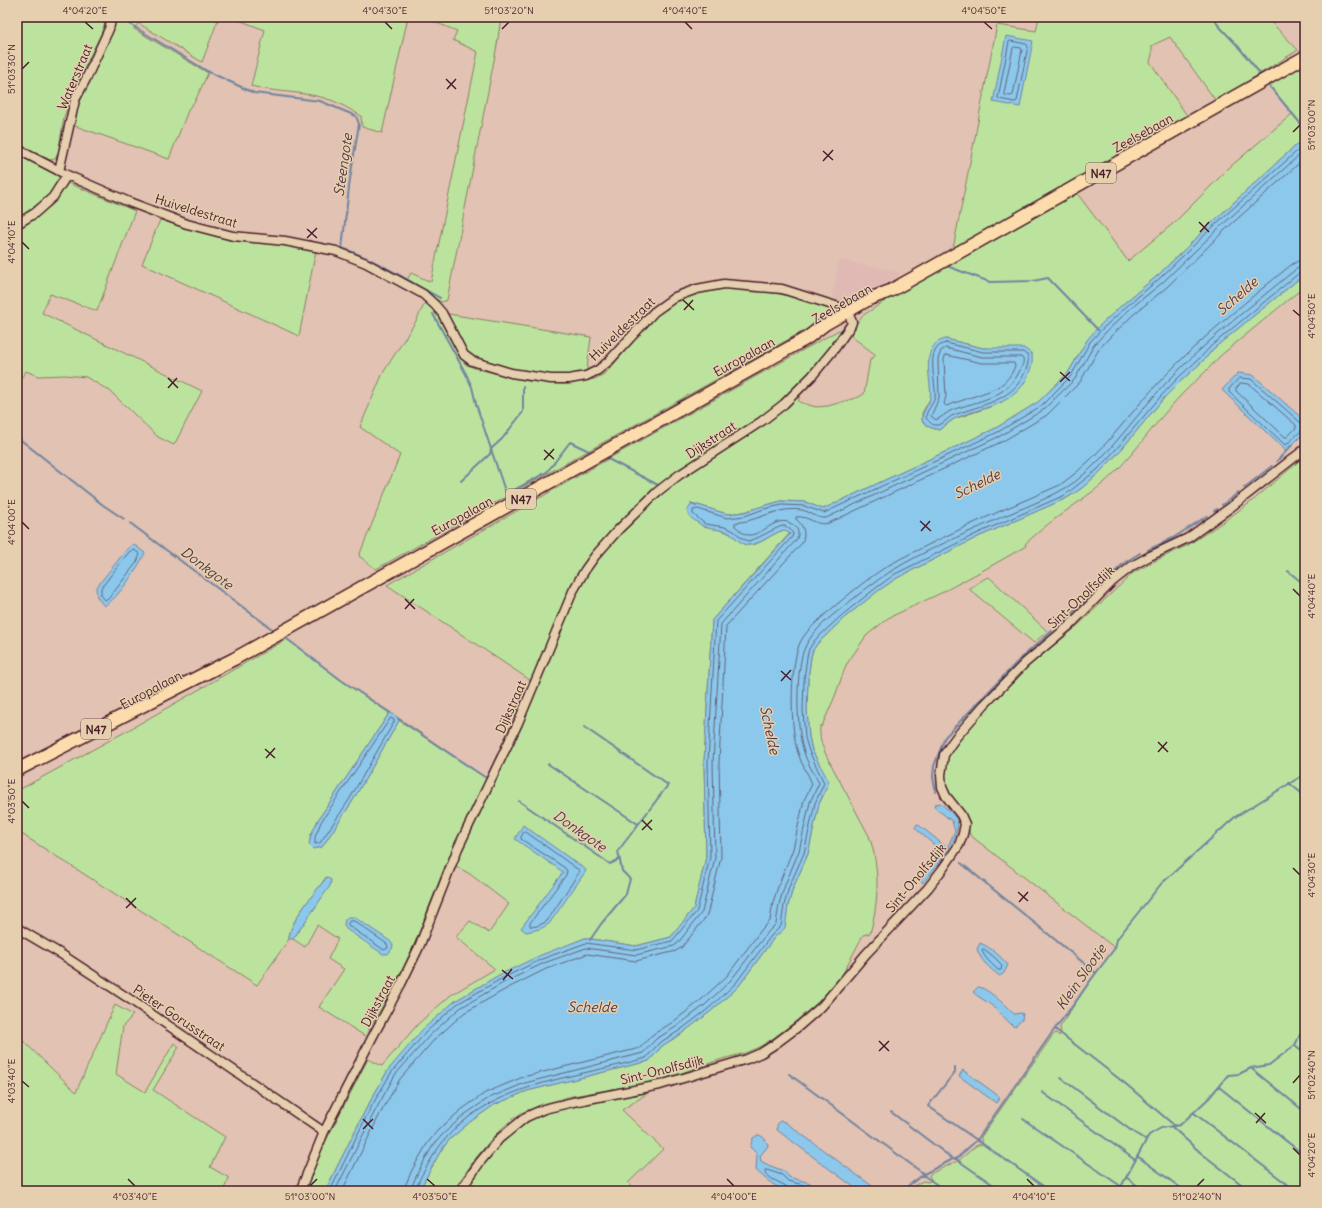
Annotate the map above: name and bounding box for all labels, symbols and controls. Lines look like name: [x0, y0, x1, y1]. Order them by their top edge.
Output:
text: 4°04'20"E: [63, 4, 107, 17]
text: 4°04'30"E: [363, 4, 408, 17]
text: 51°03'20"N: [484, 4, 534, 17]
text: 4°04'40"E: [663, 4, 707, 17]
text: 4°04'50"E: [961, 4, 1007, 17]
street label: Waterstraat: [54, 41, 97, 113]
text: 51°03'30"N: [5, 44, 18, 94]
text: 51°03'00"N: [1305, 100, 1318, 150]
street label: Zeelsebaan: [1110, 109, 1177, 156]
water label: Steengote: [330, 131, 356, 197]
road number: N47: [1086, 163, 1116, 183]
street label: Huiveldestraat: [153, 190, 240, 232]
text: 4°04'10"E: [5, 220, 18, 264]
water label: Schelde: [1212, 272, 1263, 319]
street label: Zeelsebaan: [809, 280, 875, 328]
street label: Huiveldestraat: [585, 293, 659, 365]
text: 4°04'50"E: [1305, 293, 1318, 339]
street label: Europalaan: [710, 333, 778, 381]
street label: Dijkstraat: [683, 417, 740, 462]
water label: Schelde: [951, 464, 1004, 503]
road number: N47: [506, 489, 536, 509]
street label: Europalaan: [428, 492, 496, 540]
text: 4°04'00"E: [5, 499, 18, 545]
water label: Donkgote: [177, 543, 238, 594]
street label: Sint-Onolfsdijk: [1044, 561, 1118, 632]
text: 4°04'40"E: [1305, 574, 1318, 618]
street label: Europalaan: [117, 666, 185, 713]
street label: Dijkstraat: [492, 677, 530, 736]
water label: Schelde: [756, 704, 784, 757]
road number: N47: [81, 719, 111, 739]
text: 4°03'50"E: [5, 778, 18, 823]
water label: Donkgote: [550, 806, 611, 857]
street label: Sint-Onolfsdijk: [882, 840, 950, 916]
text: 4°04'30"E: [1305, 852, 1318, 897]
water label: Klein Slootje: [1052, 940, 1111, 1013]
street label: Dijkstraat: [357, 972, 399, 1030]
street label: Pieter Gorusstraat: [130, 981, 229, 1055]
water label: Schelde: [567, 998, 618, 1016]
text: 51°02'40"N: [1305, 1050, 1318, 1100]
street label: Sint-Onolfsdijk: [619, 1051, 706, 1089]
text: 4°03'40"E: [5, 1059, 18, 1103]
text: 4°04'20"E: [1305, 1133, 1318, 1177]
text: 4°03'40"E: [113, 1190, 157, 1203]
text: 51°03'00"N: [285, 1190, 335, 1203]
text: 4°03'50"E: [413, 1190, 458, 1203]
text: 4°04'00"E: [711, 1190, 757, 1203]
text: 4°04'10"E: [1012, 1190, 1056, 1203]
text: 51°02'40"N: [1172, 1190, 1222, 1203]

